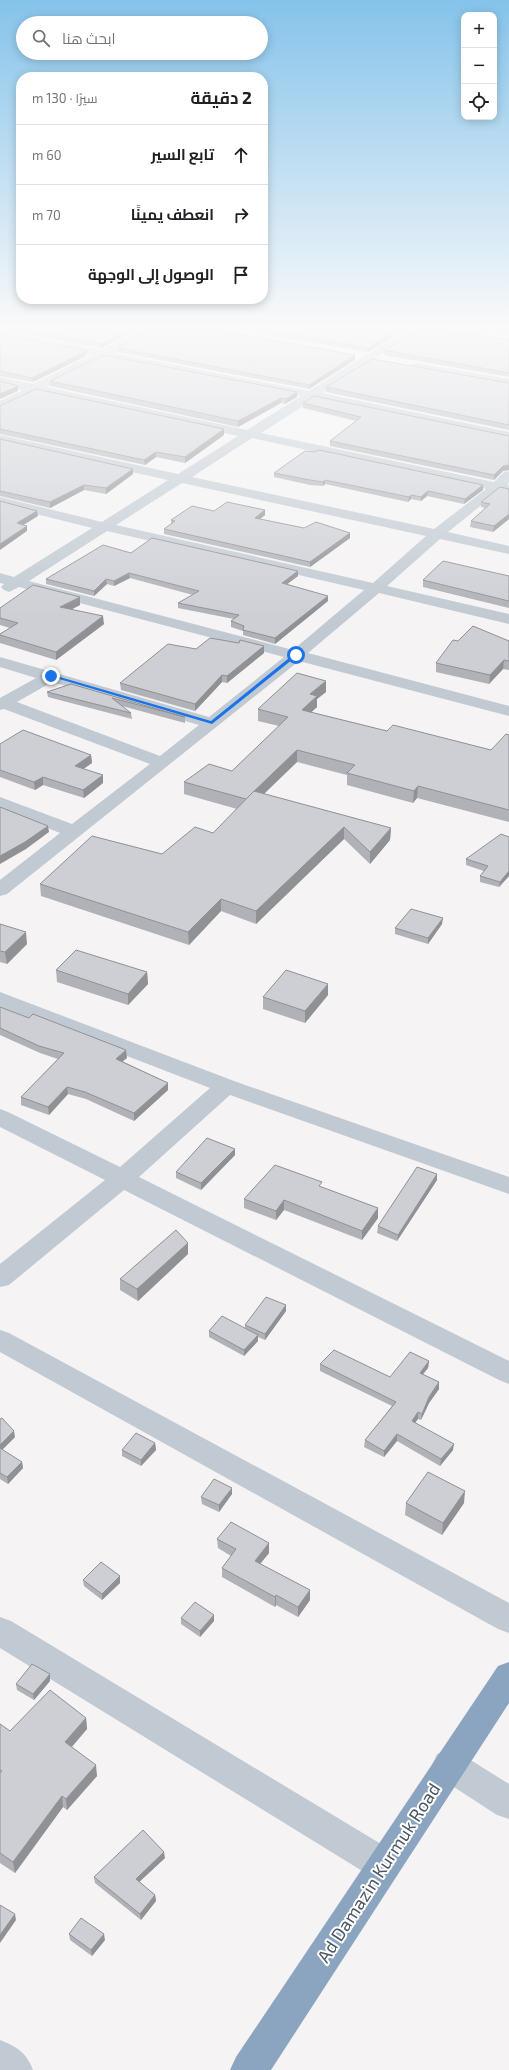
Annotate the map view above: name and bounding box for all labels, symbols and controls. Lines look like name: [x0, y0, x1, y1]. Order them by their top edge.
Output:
map controls: [461, 12, 497, 120]
button: +: [461, 12, 497, 48]
search box: [16, 16, 268, 60]
icon: search: [30, 27, 52, 49]
text: ابحث هنا: [62, 29, 115, 47]
button: −: [461, 48, 497, 84]
button: locate: [461, 84, 497, 120]
text: 2 دقيقة: [190, 87, 252, 107]
text: سيرًا · 130 m: [32, 90, 97, 106]
icon: ahead: [230, 144, 252, 166]
text: تابع السير: [151, 145, 214, 163]
text: 60 m: [32, 147, 62, 163]
icon: right: [230, 204, 252, 226]
text: انعطف يمينًا: [131, 205, 214, 223]
text: 70 m: [32, 207, 61, 223]
icon: arrive: [230, 264, 252, 286]
text: الوصول إلى الوجهة: [88, 265, 214, 283]
route start: [287, 646, 305, 664]
route end: [42, 667, 60, 685]
street label: Ad Damazin Kurmuk Road: [312, 1779, 444, 1966]

